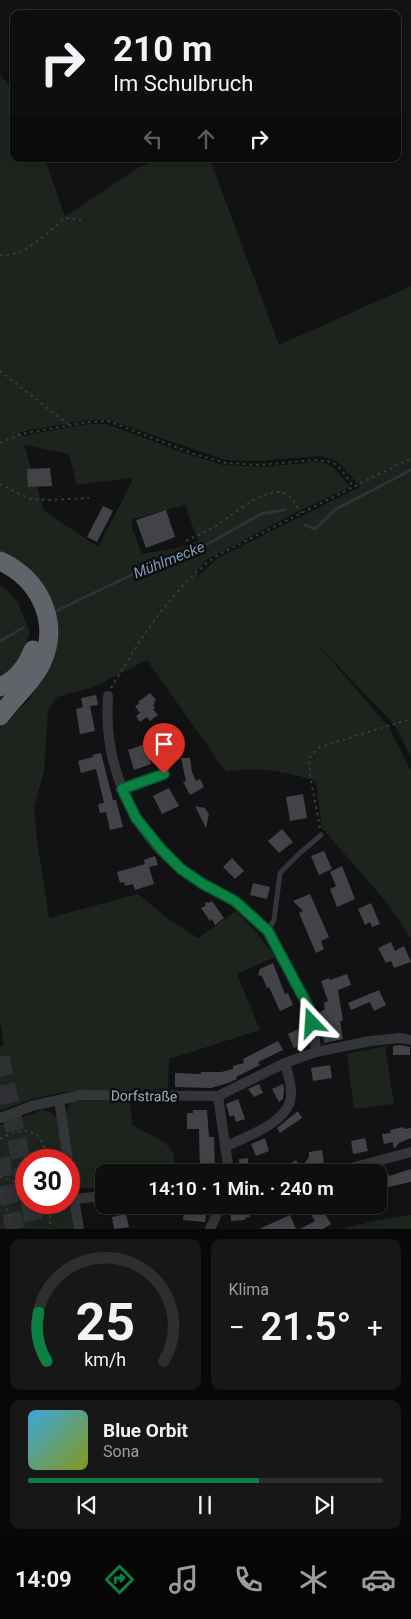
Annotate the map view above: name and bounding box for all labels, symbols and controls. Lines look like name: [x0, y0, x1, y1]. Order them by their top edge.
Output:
text: 210 m: [113, 29, 212, 70]
icon: right: [30, 30, 95, 95]
text: Im Schulbruch: [113, 71, 253, 96]
icon: left: [139, 125, 167, 153]
icon: ahead: [192, 125, 220, 153]
icon: right: [245, 125, 273, 153]
water label: Mühlmecke: [131, 537, 208, 582]
pin: [143, 723, 185, 774]
icon: arrive: [150, 730, 178, 758]
position arrow: [285, 996, 337, 1048]
street label: Dorfstraße: [111, 1087, 177, 1105]
speed limit sign: 30: [15, 1149, 80, 1214]
text: 14:10 · 1 Min. · 240 m: [148, 1177, 334, 1200]
text: Klima: [229, 1280, 269, 1299]
text: 25: [75, 1292, 135, 1353]
text: 21.5°: [261, 1305, 351, 1349]
text: −: [229, 1311, 245, 1344]
text: +: [367, 1311, 383, 1344]
text: km/h: [84, 1349, 126, 1370]
text: Blue Orbit: [103, 1419, 188, 1442]
text: Sona: [103, 1442, 139, 1461]
icon: previous: [73, 1491, 101, 1519]
icon: pause: [191, 1491, 219, 1519]
icon: next: [310, 1491, 338, 1519]
icon: directions: [102, 1562, 137, 1597]
icon: music: [166, 1562, 201, 1597]
icon: phone: [231, 1562, 266, 1597]
icon: climate: [296, 1562, 331, 1597]
icon: car: [361, 1562, 396, 1597]
text: 14:09: [15, 1567, 72, 1592]

